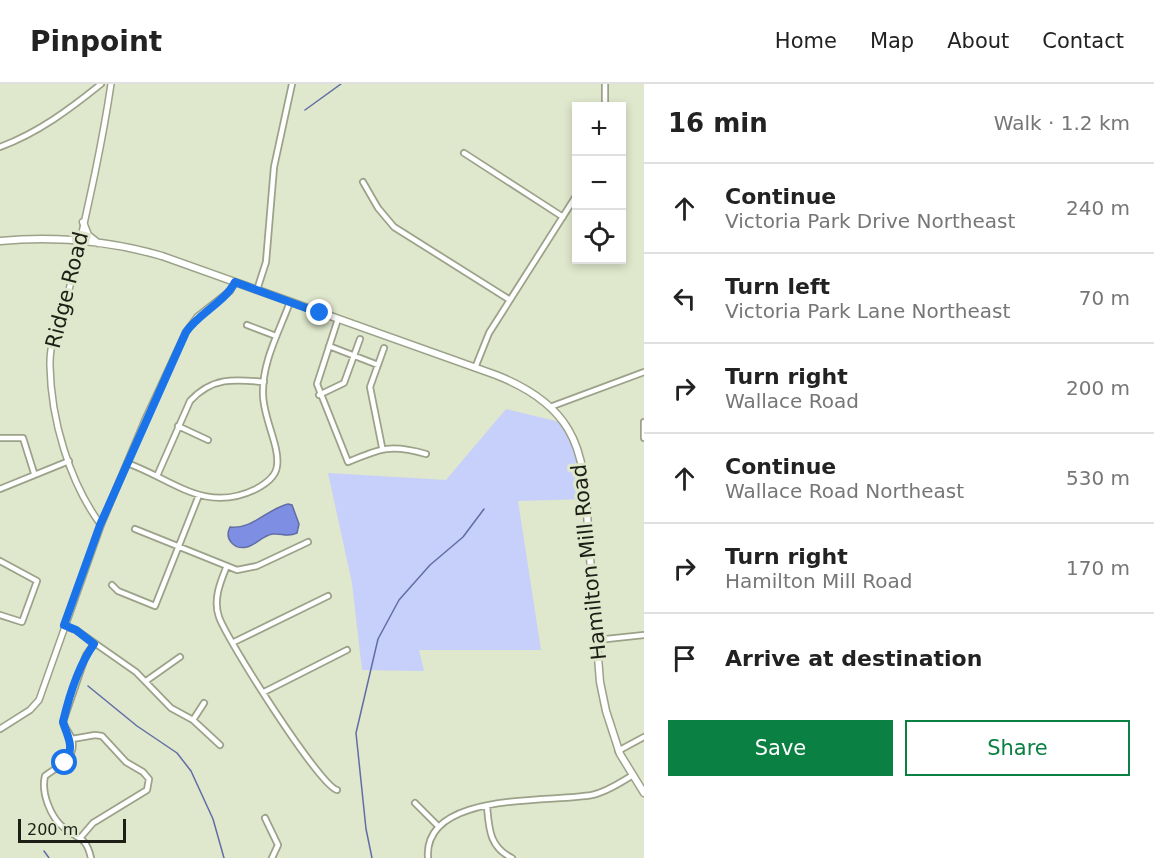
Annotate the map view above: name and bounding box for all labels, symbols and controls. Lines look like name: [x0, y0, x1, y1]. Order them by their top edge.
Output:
text: Pinpoint: [30, 25, 162, 58]
text: Home: [775, 29, 837, 53]
text: Map: [870, 29, 914, 53]
text: About: [947, 29, 1009, 53]
text: Contact: [1042, 29, 1124, 53]
map controls: [572, 102, 626, 264]
button: +: [572, 102, 626, 156]
text: 16 min: [668, 108, 768, 138]
text: Walk · 1.2 km: [994, 111, 1130, 135]
button: −: [572, 156, 626, 210]
text: Continue: [725, 184, 836, 209]
icon: ahead: [668, 192, 701, 225]
text: 240 m: [1066, 196, 1130, 220]
text: Victoria Park Drive Northeast: [725, 209, 1015, 233]
button: locate: [572, 210, 626, 264]
street label: Ridge Road: [41, 229, 93, 351]
text: Turn left: [725, 274, 830, 299]
icon: left: [668, 282, 701, 315]
text: 70 m: [1079, 286, 1130, 310]
route end: [306, 299, 332, 325]
text: Victoria Park Lane Northeast: [725, 299, 1010, 323]
text: Turn right: [725, 364, 848, 389]
icon: right: [668, 372, 701, 405]
text: 200 m: [1066, 376, 1130, 400]
text: Wallace Road: [725, 389, 859, 413]
text: Continue: [725, 454, 836, 479]
icon: ahead: [668, 462, 701, 495]
street label: Hamilton Mill Road: [567, 463, 611, 661]
text: 530 m: [1066, 466, 1130, 490]
text: Wallace Road Northeast: [725, 479, 964, 503]
text: Turn right: [725, 544, 848, 569]
icon: right: [668, 552, 701, 585]
text: 170 m: [1066, 556, 1130, 580]
text: Hamilton Mill Road: [725, 569, 912, 593]
icon: arrive: [668, 642, 701, 675]
text: Arrive at destination: [725, 646, 982, 671]
button: Save: [668, 720, 893, 776]
button: Share: [905, 720, 1130, 776]
route start: [51, 749, 77, 775]
scale bar: [18, 816, 126, 844]
text: 200 m: [27, 820, 78, 839]

